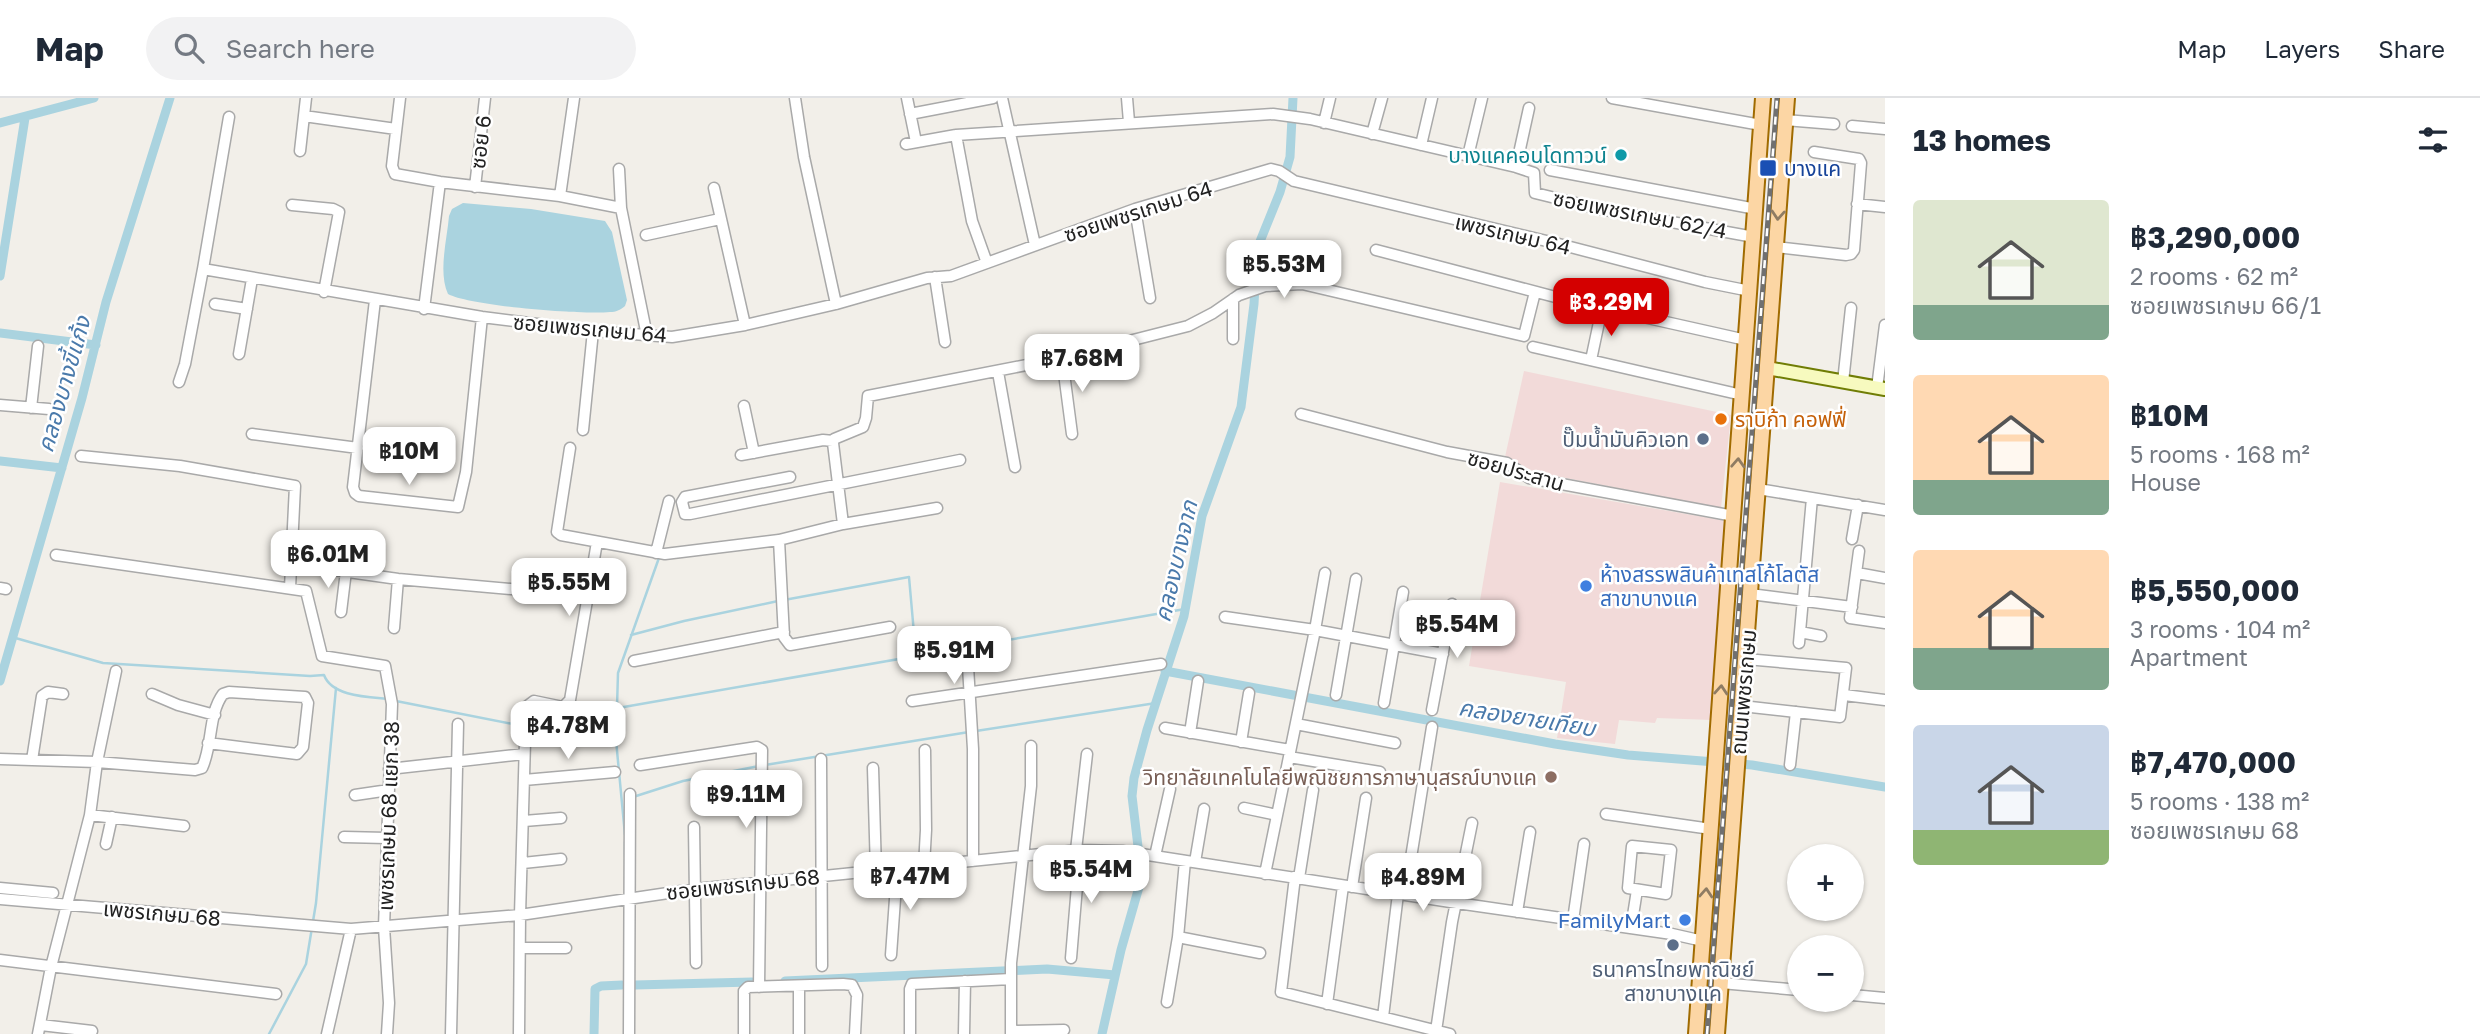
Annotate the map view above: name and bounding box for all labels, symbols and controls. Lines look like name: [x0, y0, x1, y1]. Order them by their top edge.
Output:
search box: [146, 17, 636, 80]
text: Map: [35, 29, 104, 68]
icon: search: [170, 29, 208, 67]
text: Search here: [226, 33, 375, 64]
text: Map: [2177, 34, 2226, 63]
text: Layers: [2264, 34, 2340, 63]
text: Share: [2378, 34, 2445, 63]
street label: ซอย 6: [464, 114, 496, 170]
icon: filters: [2414, 121, 2452, 159]
text: 13 homes: [1913, 122, 2051, 158]
place label: บางแคคอนโดทาวน์: [1448, 142, 1607, 168]
marker: บางแคคอนโดทาวน์: [1613, 147, 1629, 163]
place label: บางแค: [1784, 155, 1841, 181]
marker: บางแค: [1758, 158, 1778, 178]
street label: ซอยเพชรเกษม 64: [1061, 175, 1215, 247]
street label: ซอยเพชรเกษม 62/4: [1551, 184, 1729, 244]
street label: เพชรเกษม 64: [1453, 208, 1573, 260]
one-way arrow: [1771, 210, 1786, 221]
text: ฿3,290,000: [2130, 219, 2300, 255]
icon: home: [1969, 228, 2053, 312]
pin: ฿5.53M: [1227, 240, 1341, 300]
text: ฿5.53M: [1242, 249, 1326, 277]
text: 2 rooms · 62 m²: [2130, 262, 2298, 290]
pin: ฿3.29M: [1554, 278, 1668, 338]
text: ฿3.29M: [1569, 287, 1653, 315]
text: ซอยเพชรเกษม 66/1: [2130, 291, 2321, 319]
street label: ซอยเพชรเกษม 64: [512, 308, 668, 348]
water label: คลองบางขี้แก้ง: [29, 311, 96, 455]
pin: ฿7.68M: [1025, 334, 1139, 394]
text: ฿7.68M: [1040, 343, 1124, 371]
text: ฿10M: [2130, 397, 2209, 433]
icon: home: [1969, 403, 2053, 487]
place label: ราบิก้า คอฟฟี่: [1735, 405, 1846, 432]
marker: ราบิก้า คอฟฟี่: [1713, 411, 1729, 427]
place label: ปั๊มน้ำมันคิวเอท: [1562, 425, 1689, 452]
pin: ฿10M: [368, 428, 450, 487]
marker: ปั๊มน้ำมันคิวเอท: [1695, 431, 1711, 447]
text: ฿10M: [379, 436, 439, 464]
text: 5 rooms · 168 m²: [2130, 440, 2310, 468]
street label: ซอยประสาน: [1465, 444, 1567, 496]
one-way arrow: [1730, 457, 1745, 468]
text: House: [2130, 468, 2201, 496]
water label: คลองบางจาก: [1147, 496, 1203, 624]
pin: ฿6.01M: [271, 531, 385, 590]
text: ฿6.01M: [287, 539, 369, 567]
pin: ฿5.55M: [512, 559, 626, 618]
place label: ห้างสรรพสินค้าเทสโก้โลตัส สาขาบางแค: [1600, 561, 1819, 611]
text: ฿5.55M: [527, 567, 611, 595]
text: ฿5,550,000: [2130, 572, 2300, 608]
marker: ห้างสรรพสินค้าเทสโก้โลตัส สาขาบางแค: [1578, 578, 1594, 594]
icon: home: [1969, 578, 2053, 662]
pin: ฿5.54M: [1400, 601, 1514, 660]
text: ฿5.54M: [1415, 609, 1499, 637]
text: 3 rooms · 104 m²: [2130, 615, 2310, 643]
pin: ฿5.91M: [897, 626, 1011, 686]
street label: ถนนเพชรเกษม: [1725, 628, 1761, 756]
text: ฿5.91M: [913, 635, 995, 663]
text: Apartment: [2130, 643, 2248, 671]
one-way arrow: [1713, 684, 1728, 695]
water label: คลองยายเทียบ: [1457, 692, 1599, 742]
pin: ฿4.78M: [511, 702, 625, 761]
text: ฿4.78M: [527, 710, 609, 738]
street label: เพชรเกษม 68 แยก 38: [372, 721, 404, 911]
text: ฿7,470,000: [2130, 744, 2296, 780]
icon: home: [1969, 753, 2053, 837]
place label: วิทยาลัยเทคโนโลยีพณิชยการภาษานุสรณ์บางแค: [1143, 764, 1537, 791]
marker: วิทยาลัยเทคโนโลยีพณิชยการภาษานุสรณ์บางแค: [1543, 769, 1559, 785]
pin: ฿9.11M: [689, 770, 803, 830]
text: ฿9.11M: [706, 779, 786, 807]
text: 5 rooms · 138 m²: [2130, 787, 2309, 815]
text: ซอยเพชรเกษม 68: [2130, 816, 2299, 844]
map controls: [1787, 844, 1864, 1012]
button: +: [1787, 844, 1864, 921]
pin: ฿5.54M: [1034, 846, 1148, 905]
pin: ฿7.47M: [853, 852, 967, 912]
text: ฿5.54M: [1049, 854, 1133, 882]
pin: ฿4.89M: [1366, 854, 1480, 913]
text: ฿7.47M: [870, 861, 950, 889]
text: ฿4.89M: [1381, 862, 1465, 890]
street label: ซอยเพชรเกษม 68: [665, 863, 821, 905]
one-way arrow: [1698, 887, 1713, 898]
street label: เพชรเกษม 68: [102, 895, 222, 931]
place label: FamilyMart: [1558, 907, 1671, 933]
marker: FamilyMart: [1677, 912, 1693, 928]
button: −: [1787, 935, 1864, 1012]
marker: ธนาคารไทยพาณิชย์ สาขาบางแค: [1665, 937, 1681, 953]
place label: ธนาคารไทยพาณิชย์ สาขาบางแค: [1592, 956, 1754, 1006]

